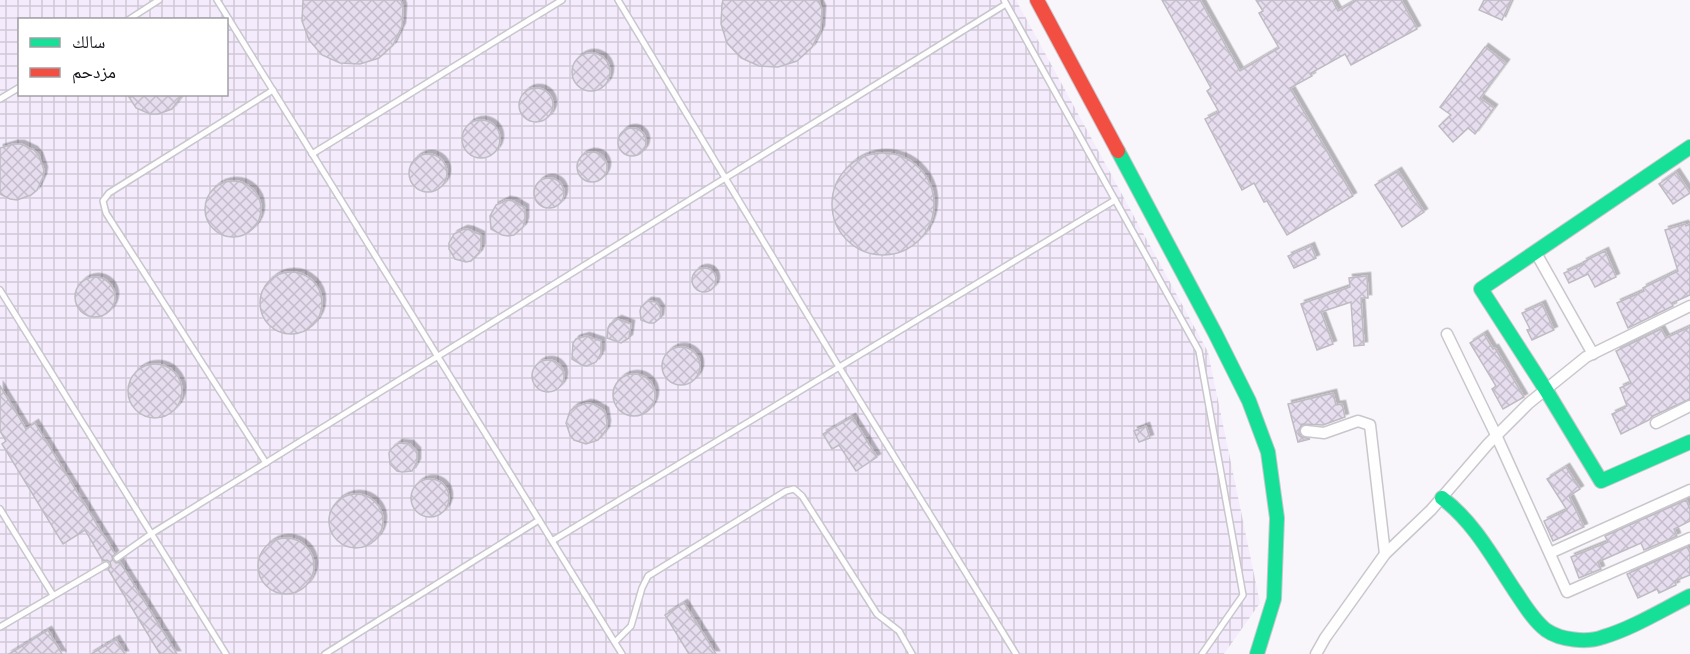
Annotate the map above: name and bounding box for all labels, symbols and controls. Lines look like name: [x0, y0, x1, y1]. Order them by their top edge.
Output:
legend: [18, 18, 228, 96]
text: سالك: [72, 29, 105, 55]
text: مزدحم: [72, 59, 116, 85]

